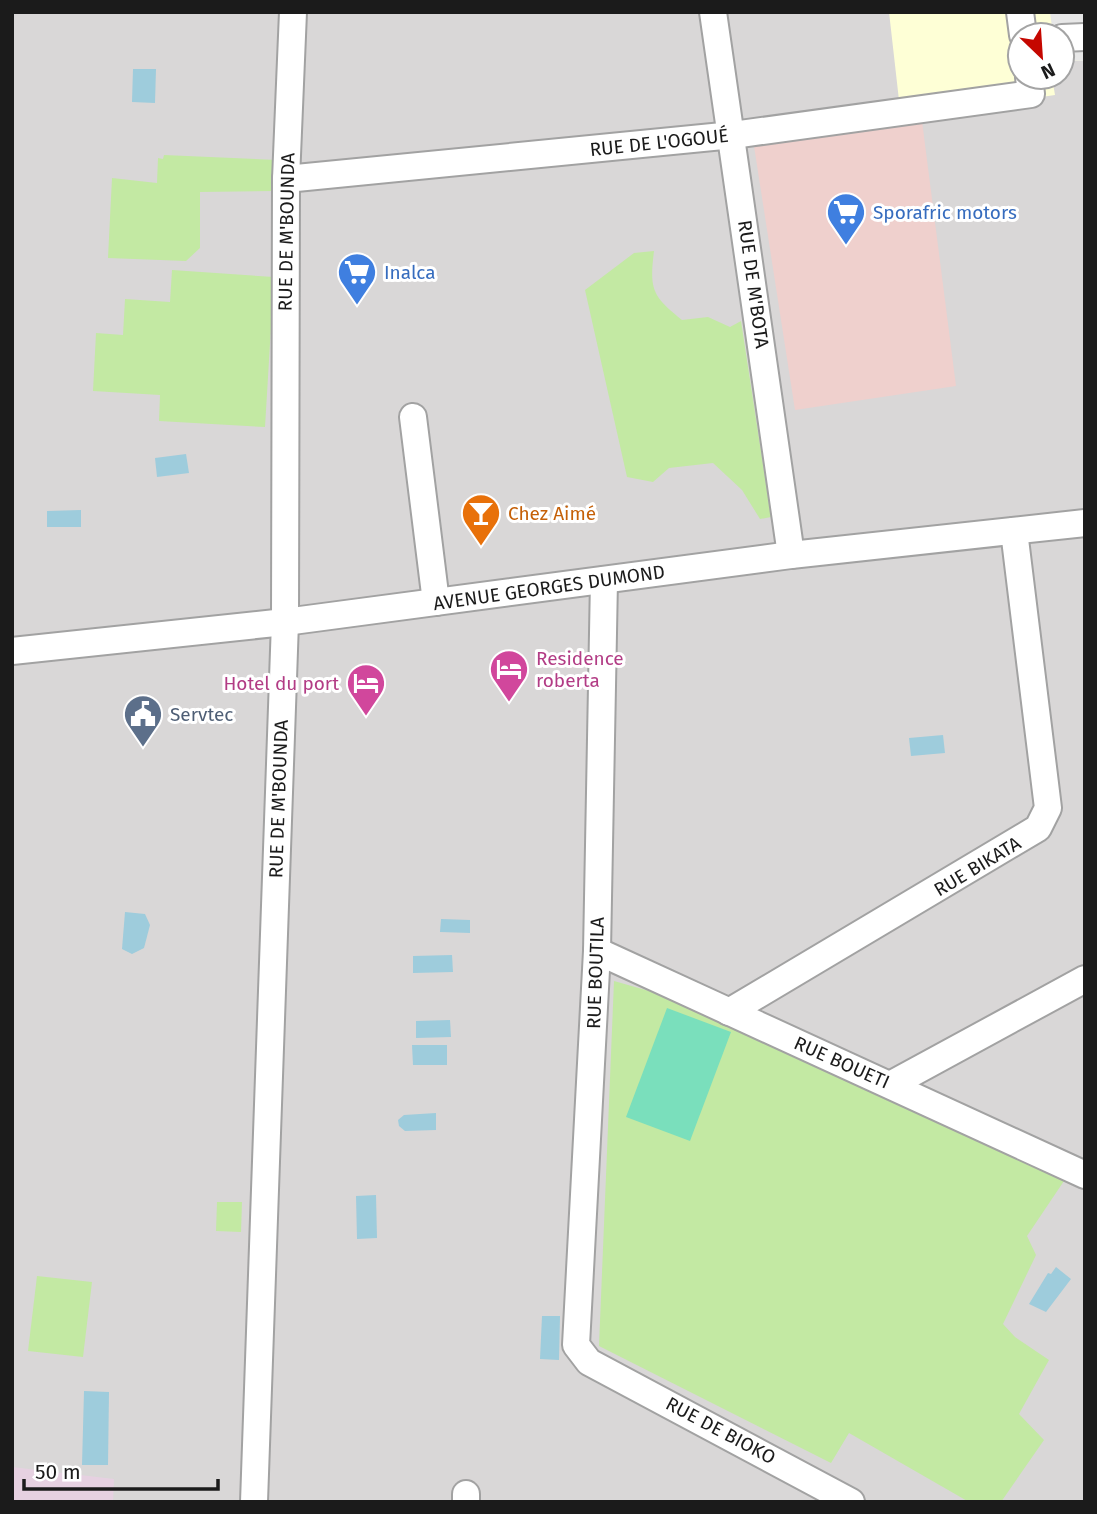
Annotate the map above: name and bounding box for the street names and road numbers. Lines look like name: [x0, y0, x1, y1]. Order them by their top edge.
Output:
street label: RUE DE L'OGOUÉ: [589, 124, 730, 161]
street label: RUE DE M'BOUNDA: [274, 152, 299, 312]
street label: RUE DE M'BOTA: [733, 218, 774, 350]
street label: AVENUE GEORGES DUMOND: [432, 560, 666, 615]
street label: RUE DE M'BOUNDA: [264, 719, 293, 879]
street label: RUE BIKATA: [930, 831, 1025, 901]
street label: RUE BOUTILA: [582, 916, 609, 1029]
street label: RUE BOUETI: [791, 1031, 893, 1094]
street label: RUE DE BIOKO: [662, 1392, 780, 1469]

